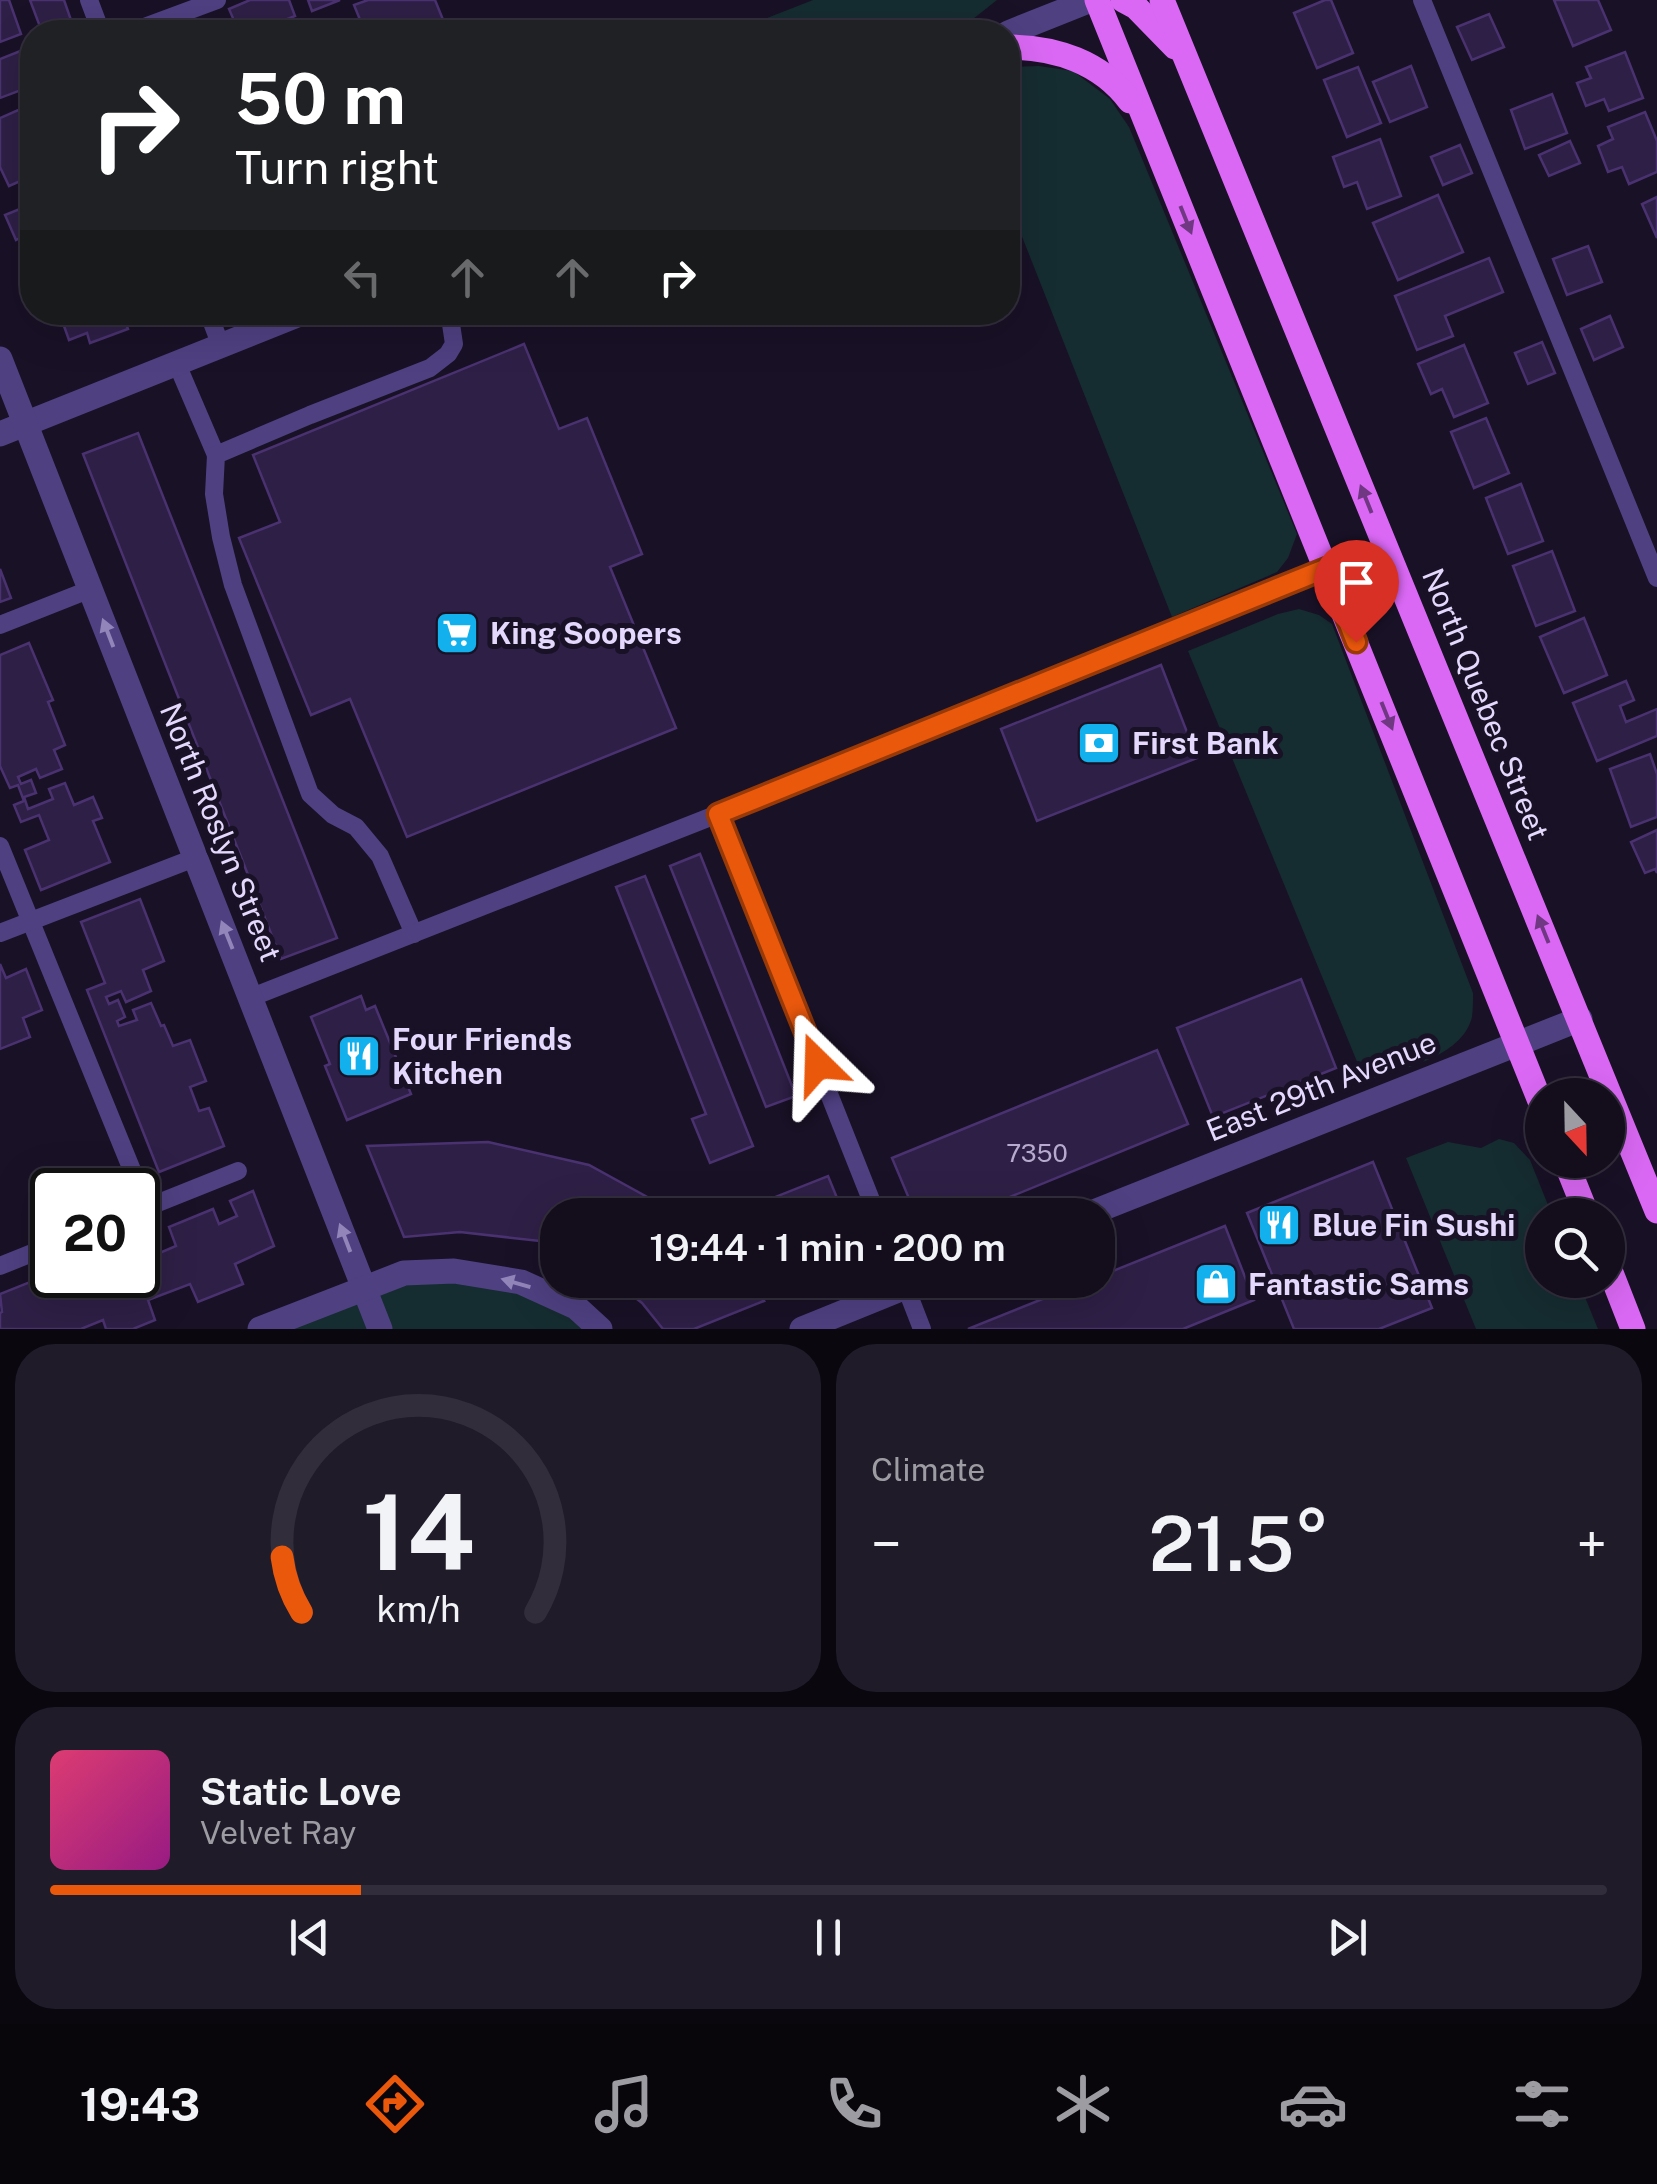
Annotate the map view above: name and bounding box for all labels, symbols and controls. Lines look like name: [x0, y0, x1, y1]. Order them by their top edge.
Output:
text: 50 m: [235, 57, 406, 140]
icon: right: [70, 60, 200, 190]
text: Turn right: [235, 141, 439, 194]
one-way arrow: [1179, 205, 1195, 235]
icon: left: [335, 250, 390, 305]
icon: ahead: [440, 250, 495, 305]
icon: ahead: [545, 250, 600, 305]
icon: right: [650, 250, 705, 305]
one-way arrow: [1358, 484, 1374, 514]
pin: [1314, 540, 1399, 643]
icon: arrive: [1329, 555, 1384, 610]
street label: North Quebec Street: [1415, 563, 1557, 845]
supermarket icon: King Soopers: [434, 610, 480, 656]
place label: King Soopers: [490, 615, 682, 651]
one-way arrow: [100, 617, 116, 647]
street label: North Roslyn Street: [153, 698, 289, 966]
one-way arrow: [1379, 701, 1395, 731]
bank icon: First Bank: [1076, 720, 1122, 766]
place label: First Bank: [1132, 725, 1279, 761]
one-way arrow: [1534, 914, 1550, 944]
one-way arrow: [219, 920, 235, 950]
position arrow: [766, 1012, 870, 1116]
place label: Four Friends Kitchen: [392, 1021, 572, 1091]
street label: East 29th Avenue: [1201, 1024, 1441, 1148]
restaurant icon: Four Friends Kitchen: [336, 1033, 382, 1079]
north arrow: [1525, 1078, 1625, 1178]
map controls: [1525, 1078, 1625, 1298]
house number: 7350: [1006, 1138, 1068, 1168]
speed limit sign: 20: [30, 1168, 160, 1298]
button: search: [1525, 1198, 1625, 1298]
restaurant icon: Blue Fin Sushi: [1256, 1202, 1302, 1248]
place label: Blue Fin Sushi: [1312, 1207, 1515, 1243]
one-way arrow: [336, 1223, 352, 1253]
text: 19:44 · 1 min · 200 m: [649, 1225, 1006, 1270]
shop icon: Fantastic Sams: [1193, 1261, 1239, 1307]
place label: Fantastic Sams: [1248, 1266, 1469, 1302]
one-way arrow: [500, 1274, 531, 1290]
text: Climate: [871, 1451, 985, 1488]
text: 14: [362, 1471, 474, 1593]
text: 21.5°: [1148, 1500, 1330, 1588]
text: −: [871, 1512, 902, 1576]
text: +: [1576, 1512, 1607, 1576]
text: km/h: [376, 1588, 460, 1630]
text: Static Love: [200, 1769, 402, 1814]
text: Velvet Ray: [200, 1814, 356, 1851]
icon: previous: [282, 1910, 337, 1965]
icon: pause: [801, 1910, 856, 1965]
icon: next: [1320, 1910, 1375, 1965]
icon: directions: [360, 2069, 430, 2139]
icon: music: [589, 2069, 659, 2139]
icon: phone: [819, 2069, 889, 2139]
icon: climate: [1048, 2069, 1118, 2139]
icon: car: [1278, 2069, 1348, 2139]
icon: filters: [1507, 2069, 1577, 2139]
text: 19:43: [80, 2078, 200, 2131]

